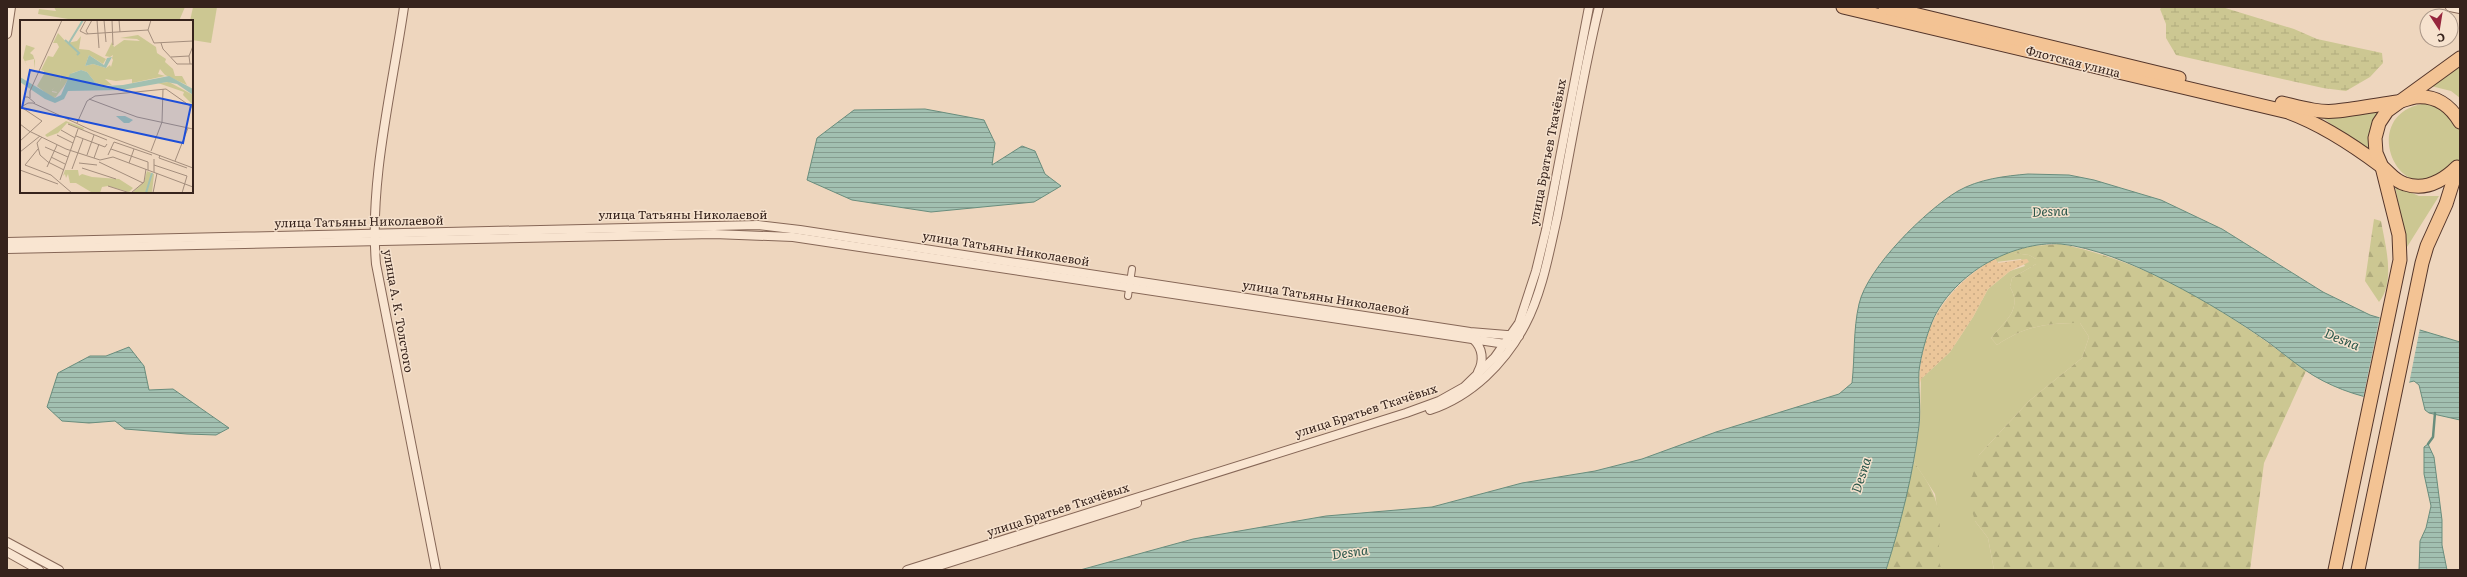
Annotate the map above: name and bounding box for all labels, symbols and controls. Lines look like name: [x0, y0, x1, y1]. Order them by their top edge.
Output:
north arrow: [2419, 8, 2459, 48]
inset map: [20, 20, 193, 193]
text: С: [2436, 30, 2447, 47]
street label: Флотская улица: [2024, 41, 2123, 82]
street label: улица Братьев Ткачёвых: [1524, 77, 1570, 227]
water label: Desna: [2031, 200, 2069, 221]
street label: улица Татьяны Николаевой: [598, 205, 768, 223]
street label: улица Татьяны Николаевой: [274, 211, 444, 231]
street label: улица Татьяны Николаевой: [921, 226, 1091, 270]
street label: улица А. К. Толстого: [379, 248, 419, 374]
street label: улица Татьяны Николаевой: [1241, 275, 1411, 319]
water label: Desna: [2322, 323, 2363, 354]
street label: улица Братьев Ткачёвых: [1292, 378, 1439, 442]
water label: Desna: [1846, 454, 1875, 495]
street label: улица Братьев Ткачёвых: [984, 477, 1131, 541]
water label: Desna: [1331, 539, 1370, 563]

